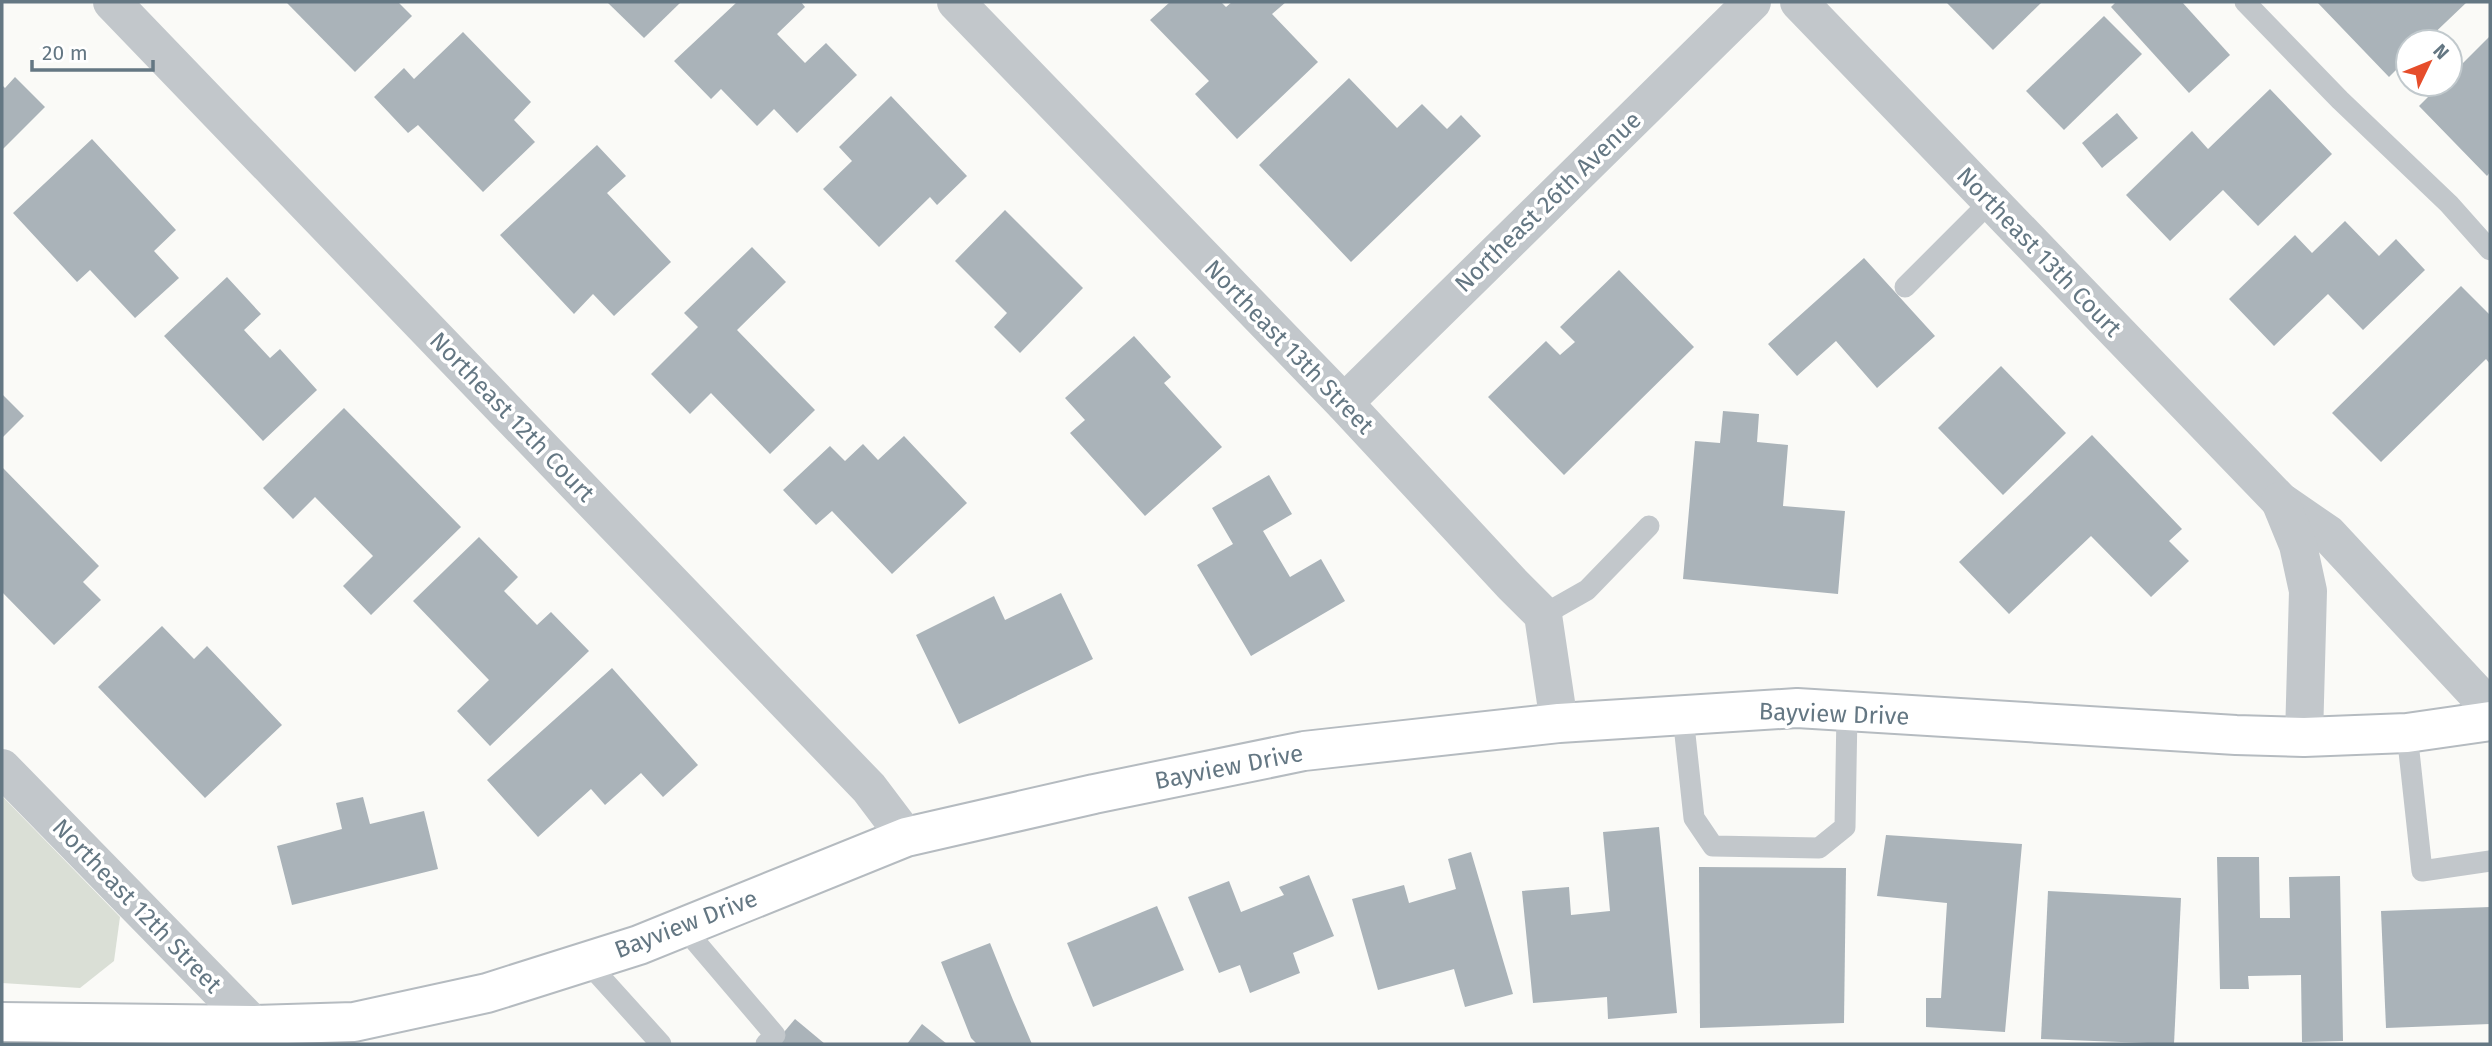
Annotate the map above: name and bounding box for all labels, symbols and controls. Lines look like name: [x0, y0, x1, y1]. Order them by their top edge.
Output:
scale bar: [32, 28, 152, 72]
north arrow: [2394, 28, 2464, 98]
text: N: [2428, 39, 2454, 64]
text: 20 m: [42, 40, 88, 66]
street label: Northeast 26th Avenue: [1449, 106, 1647, 298]
street label: Northeast 13th Court: [1951, 161, 2127, 343]
street label: Northeast 13th Street: [1199, 254, 1379, 440]
street label: Northeast 12th Court: [424, 327, 600, 508]
street label: Bayview Drive: [1758, 697, 1910, 731]
street label: Bayview Drive: [1152, 739, 1306, 795]
street label: Northeast 12th Street: [47, 813, 227, 999]
street label: Bayview Drive: [611, 884, 761, 964]

